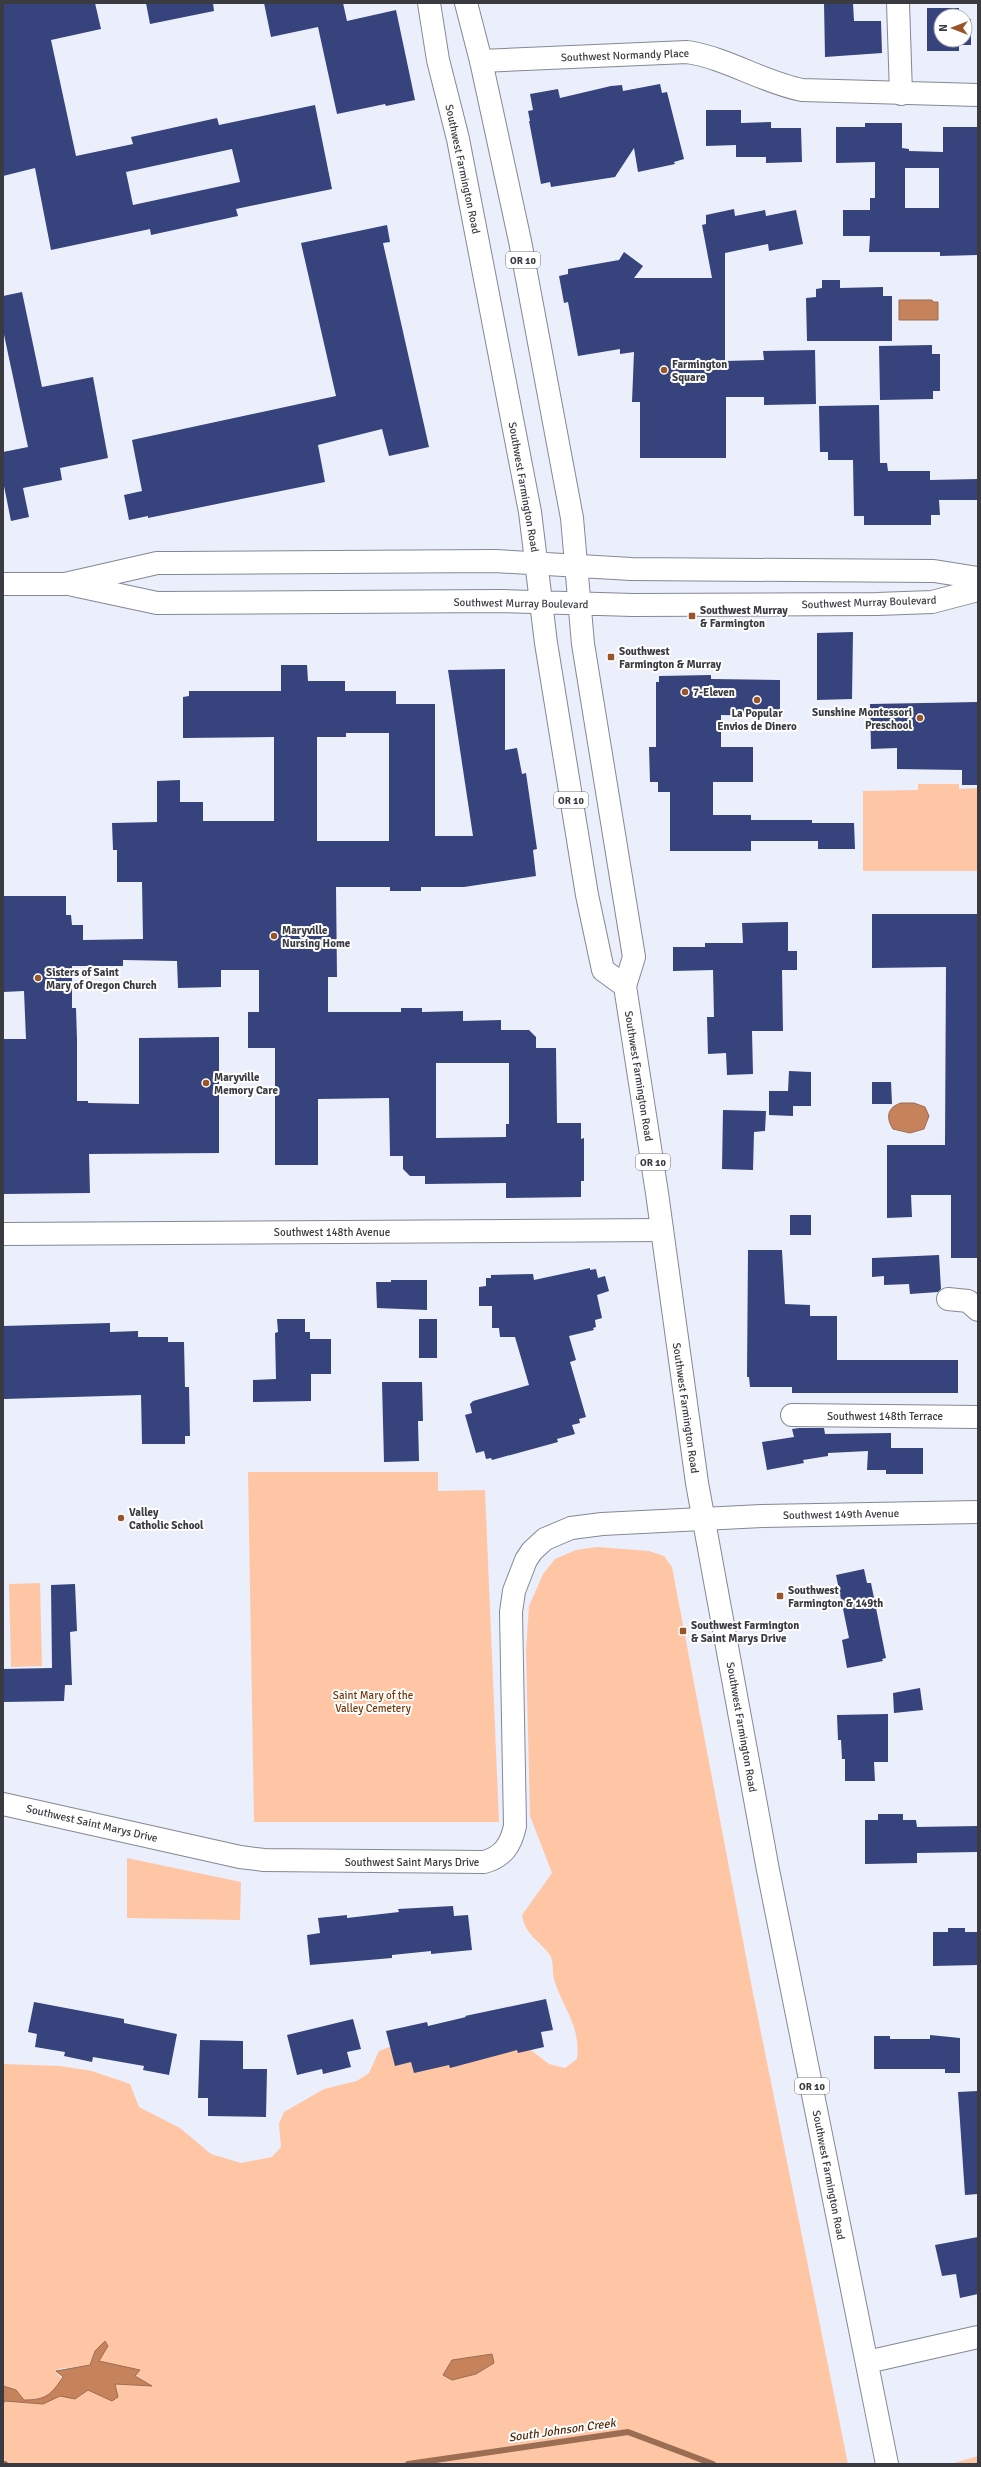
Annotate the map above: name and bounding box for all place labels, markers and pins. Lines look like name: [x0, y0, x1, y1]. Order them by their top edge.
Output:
place label: Farmington Square: [672, 358, 727, 384]
marker: Farmington Square: [659, 365, 669, 375]
place label: Southwest Murray & Farmington: [700, 604, 788, 630]
marker: Southwest Murray & Farmington: [687, 611, 697, 621]
place label: Southwest Farmington & Murray: [619, 645, 722, 671]
marker: Southwest Farmington & Murray: [606, 652, 616, 662]
place label: 7-Eleven: [693, 686, 735, 699]
marker: 7-Eleven: [680, 687, 690, 697]
marker: La Popular Envios de Dinero: [752, 695, 762, 705]
place label: Sunshine Montessori Preschool: [812, 706, 913, 732]
place label: La Popular Envios de Dinero: [717, 707, 797, 733]
marker: Sunshine Montessori Preschool: [915, 713, 925, 723]
place label: Maryville Nursing Home: [282, 924, 351, 950]
marker: Maryville Nursing Home: [269, 931, 279, 941]
place label: Sisters of Saint Mary of Oregon Church: [46, 966, 157, 992]
marker: Sisters of Saint Mary of Oregon Church: [33, 973, 43, 983]
place label: Maryville Memory Care: [214, 1071, 278, 1097]
marker: Maryville Memory Care: [201, 1078, 211, 1088]
place label: Valley Catholic School: [129, 1506, 204, 1532]
marker: Valley Catholic School: [116, 1513, 126, 1523]
place label: Southwest Farmington & 149th: [788, 1584, 883, 1610]
marker: Southwest Farmington & 149th: [775, 1591, 785, 1601]
place label: Southwest Farmington & Saint Marys Drive: [691, 1619, 799, 1645]
marker: Southwest Farmington & Saint Marys Drive: [678, 1626, 688, 1636]

